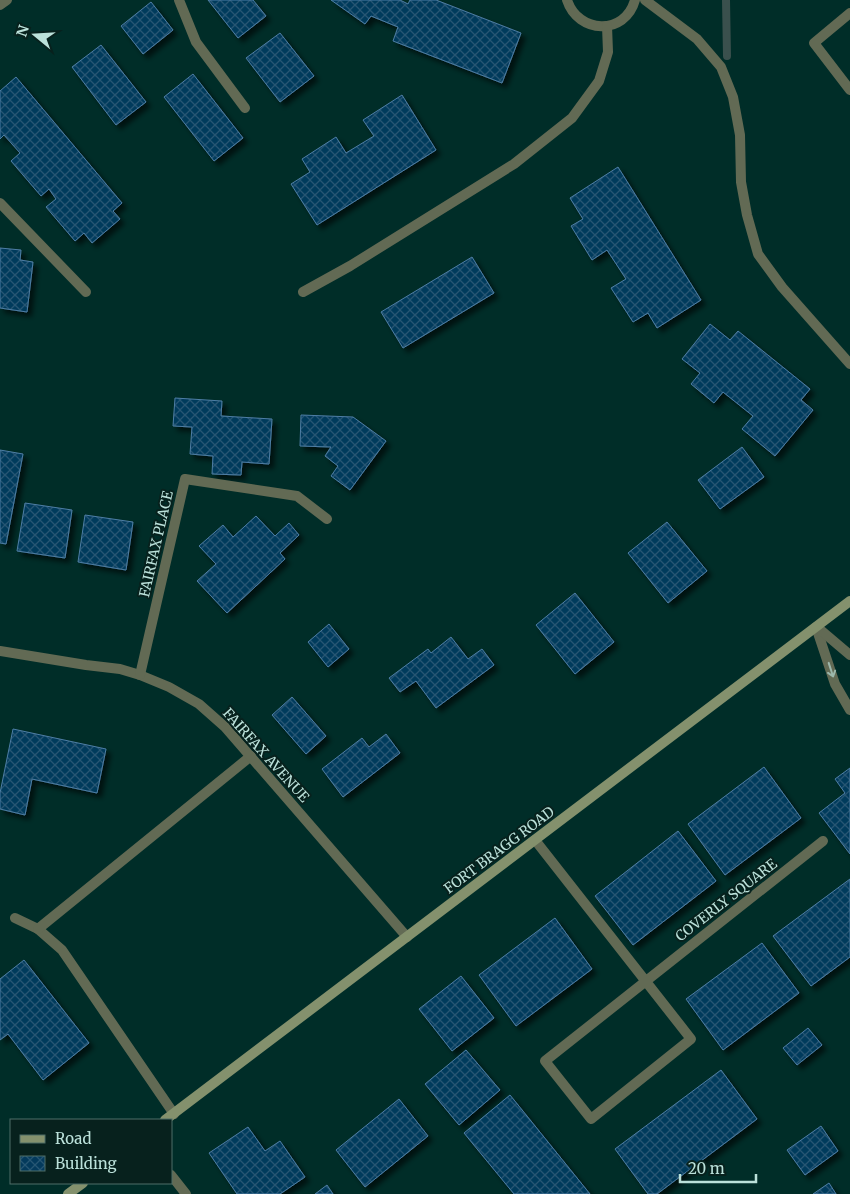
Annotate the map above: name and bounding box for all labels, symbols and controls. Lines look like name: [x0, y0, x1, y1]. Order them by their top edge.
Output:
north arrow: [10, 10, 60, 60]
text: N: [12, 23, 33, 39]
street label: FAIRFAX PLACE: [135, 489, 177, 599]
one-way arrow: [826, 661, 836, 677]
street label: FAIRFAX AVENUE: [219, 704, 313, 806]
street label: FORT BRAGG ROAD: [440, 802, 558, 897]
street label: COVERLY SQUARE: [672, 855, 780, 945]
legend: [10, 1119, 172, 1184]
text: Road: [55, 1129, 91, 1148]
scale bar: [680, 1152, 756, 1184]
text: Building: [55, 1154, 117, 1173]
text: 20 m: [688, 1159, 725, 1178]

